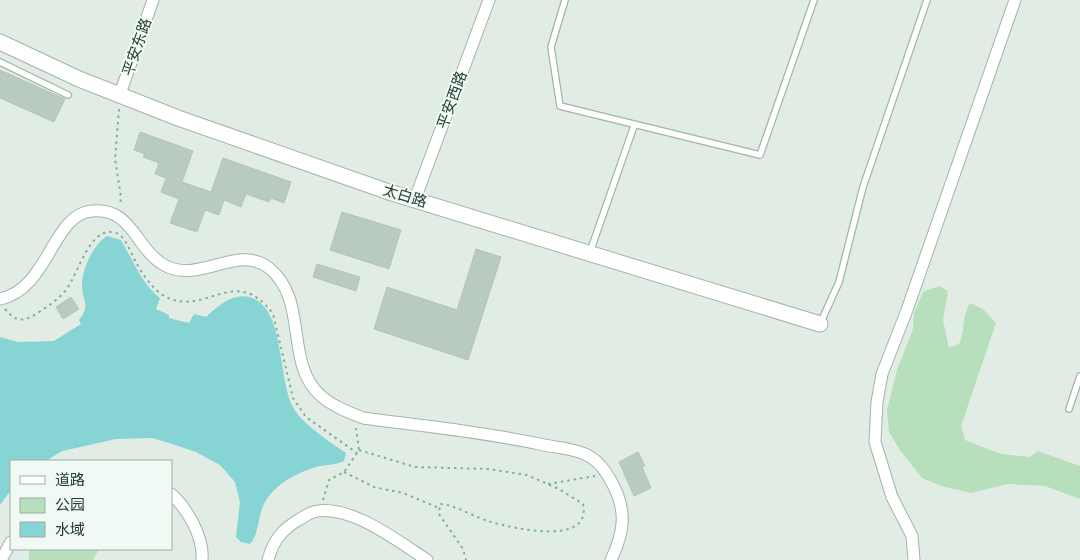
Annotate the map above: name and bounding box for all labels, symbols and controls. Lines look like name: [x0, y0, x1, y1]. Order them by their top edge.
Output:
street label: 平安东路: [119, 16, 155, 78]
street label: 平安西路: [433, 69, 471, 131]
street label: 太白路: [381, 181, 429, 211]
legend: [10, 460, 172, 550]
text: 道路: [55, 471, 85, 489]
text: 公园: [55, 496, 85, 514]
text: 水域: [55, 521, 85, 539]

